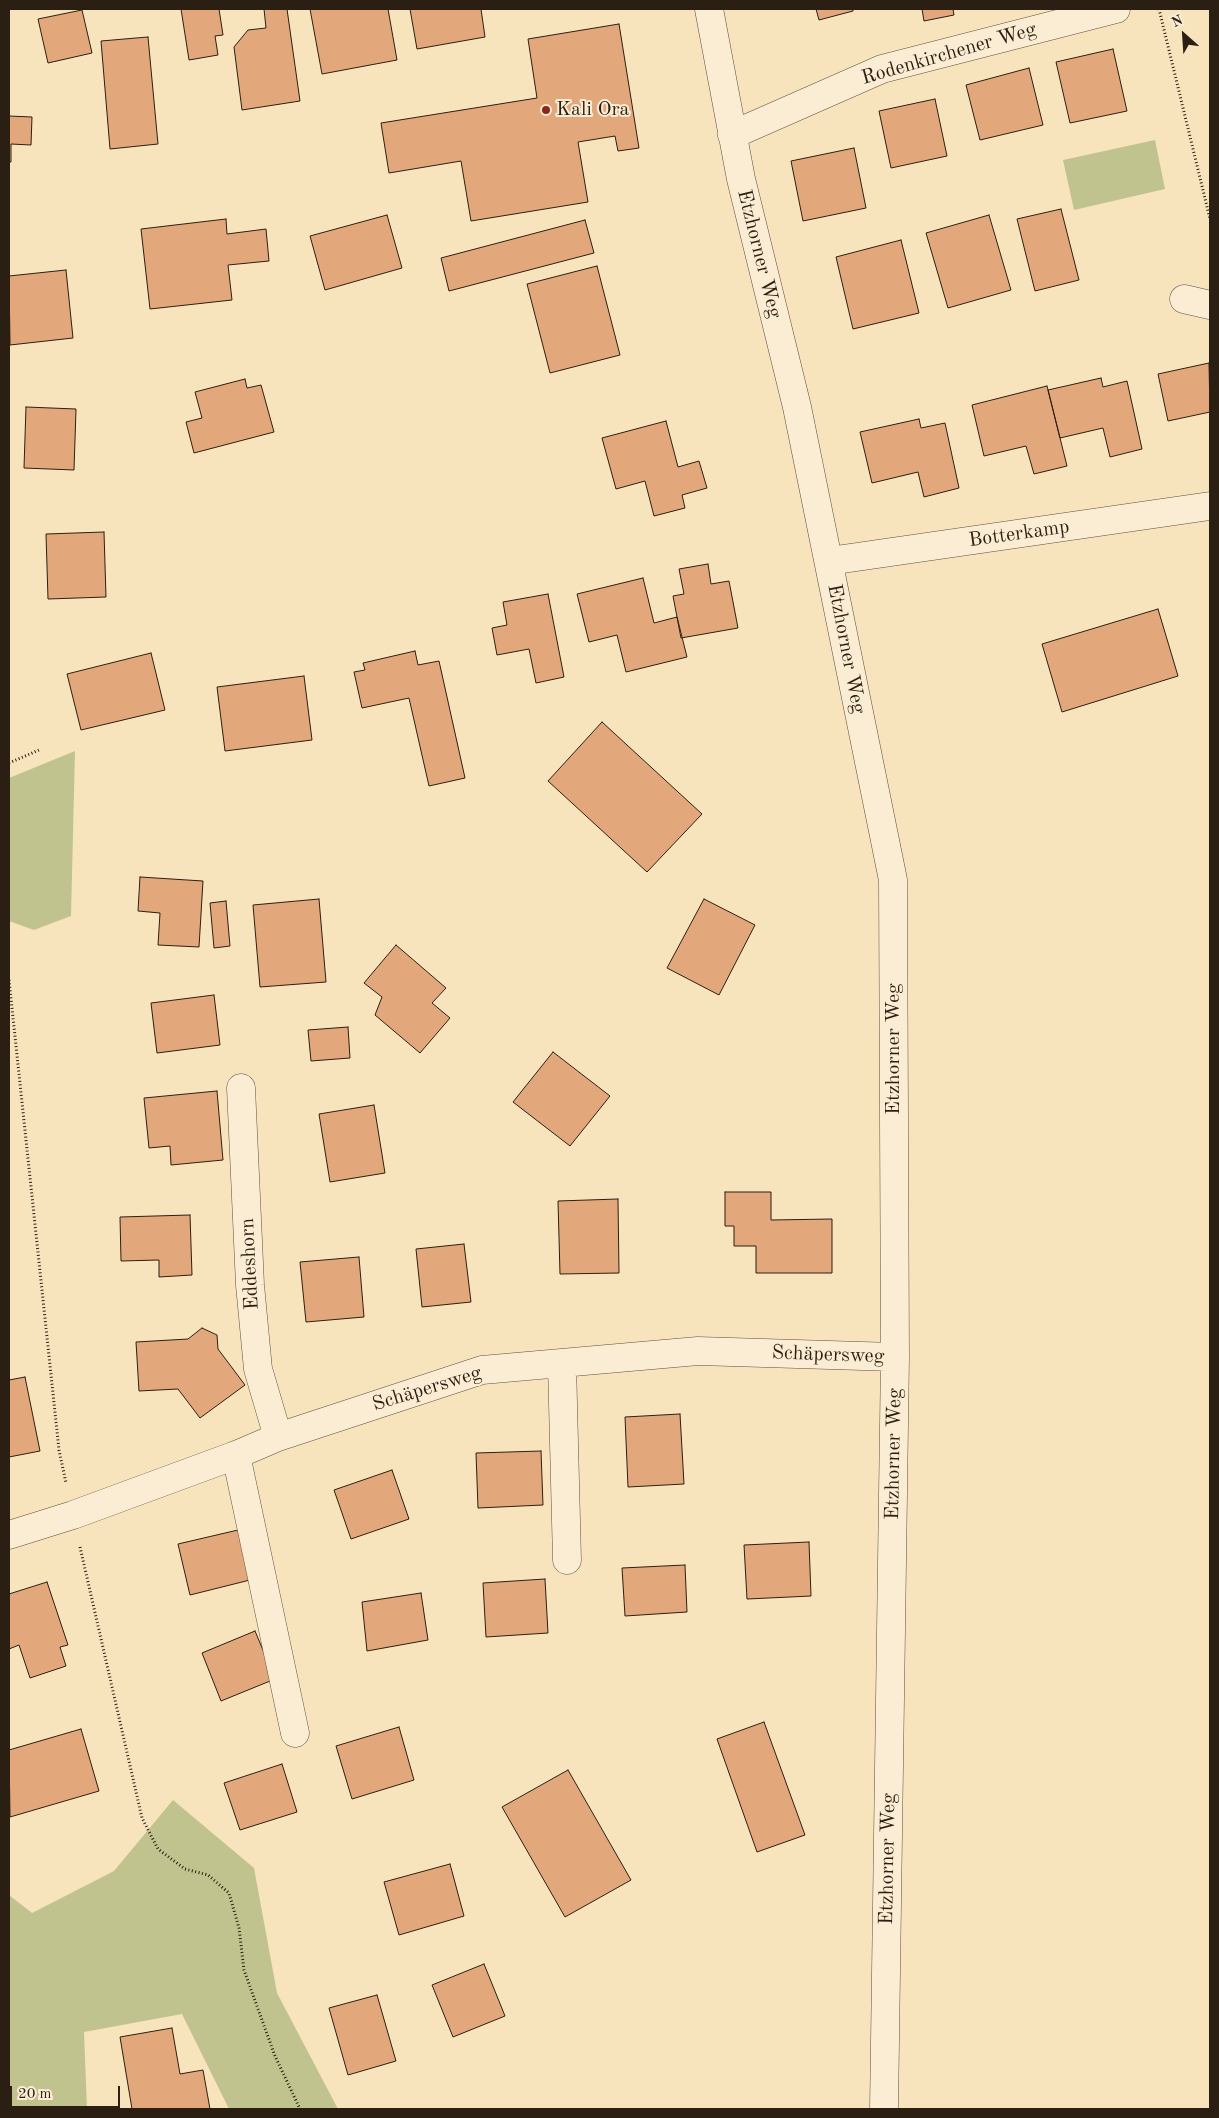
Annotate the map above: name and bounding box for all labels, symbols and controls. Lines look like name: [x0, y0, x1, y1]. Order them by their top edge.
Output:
north arrow: [1159, 10, 1209, 60]
text: N: [1170, 13, 1185, 30]
street label: Rodenkirchener Weg: [859, 18, 1039, 90]
place label: Kali Ora: [556, 98, 629, 122]
marker: Kali Ora: [540, 104, 552, 116]
street label: Etzhorner Weg: [731, 187, 787, 321]
street label: Botterkamp: [967, 515, 1071, 553]
street label: Etzhorner Weg: [822, 582, 870, 716]
street label: Etzhorner Weg: [882, 983, 906, 1115]
street label: Eddeshorn: [236, 1217, 264, 1311]
street label: Schäpersweg: [771, 1341, 885, 1369]
street label: Schäpersweg: [370, 1361, 484, 1417]
street label: Etzhorner Weg: [881, 1388, 907, 1520]
street label: Etzhorner Weg: [875, 1793, 901, 1925]
scale bar: [12, 2076, 122, 2108]
text: 20 m: [18, 2087, 52, 2102]

